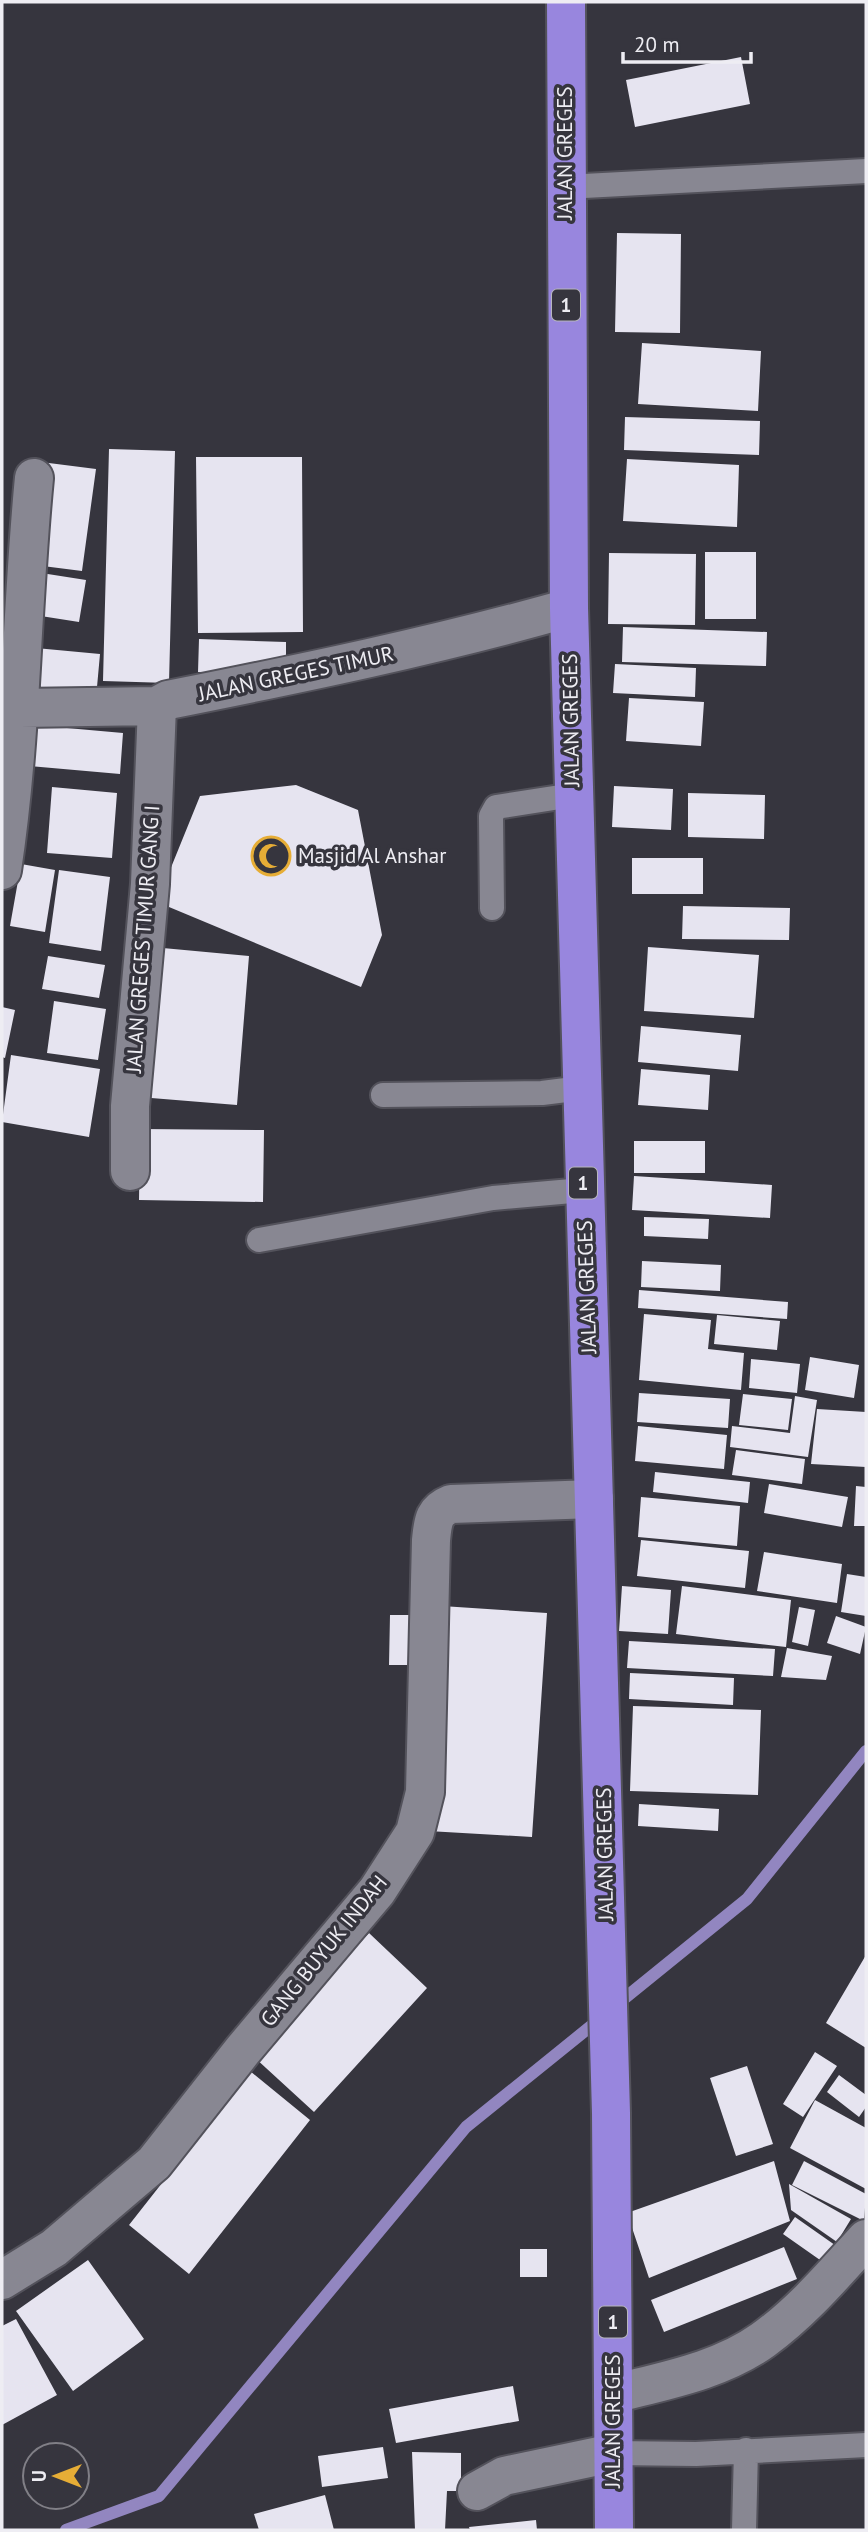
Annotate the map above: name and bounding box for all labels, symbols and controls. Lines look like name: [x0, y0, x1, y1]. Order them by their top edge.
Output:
scale bar: [623, 21, 751, 65]
text: 20 m: [634, 31, 680, 58]
street label: JALAN GREGES: [551, 86, 578, 221]
road number: 1: [552, 290, 580, 320]
street label: JALAN GREGES TIMUR: [195, 640, 396, 708]
street label: JALAN GREGES: [556, 653, 585, 788]
street label: JALAN GREGES TIMUR GANG I: [120, 804, 165, 1075]
mosque icon: Masjid Al Anshar: [250, 835, 292, 877]
place label: Masjid Al Anshar: [298, 842, 446, 869]
road number: 1: [569, 1168, 597, 1198]
street label: JALAN GREGES: [571, 1220, 602, 1355]
street label: JALAN GREGES: [590, 1787, 619, 1922]
street label: GANG BUYUK INDAH: [254, 1870, 393, 2032]
road number: 1: [599, 2306, 627, 2338]
street label: JALAN GREGES: [599, 2354, 626, 2489]
north arrow: [21, 2441, 91, 2511]
text: U: [27, 2470, 51, 2482]

